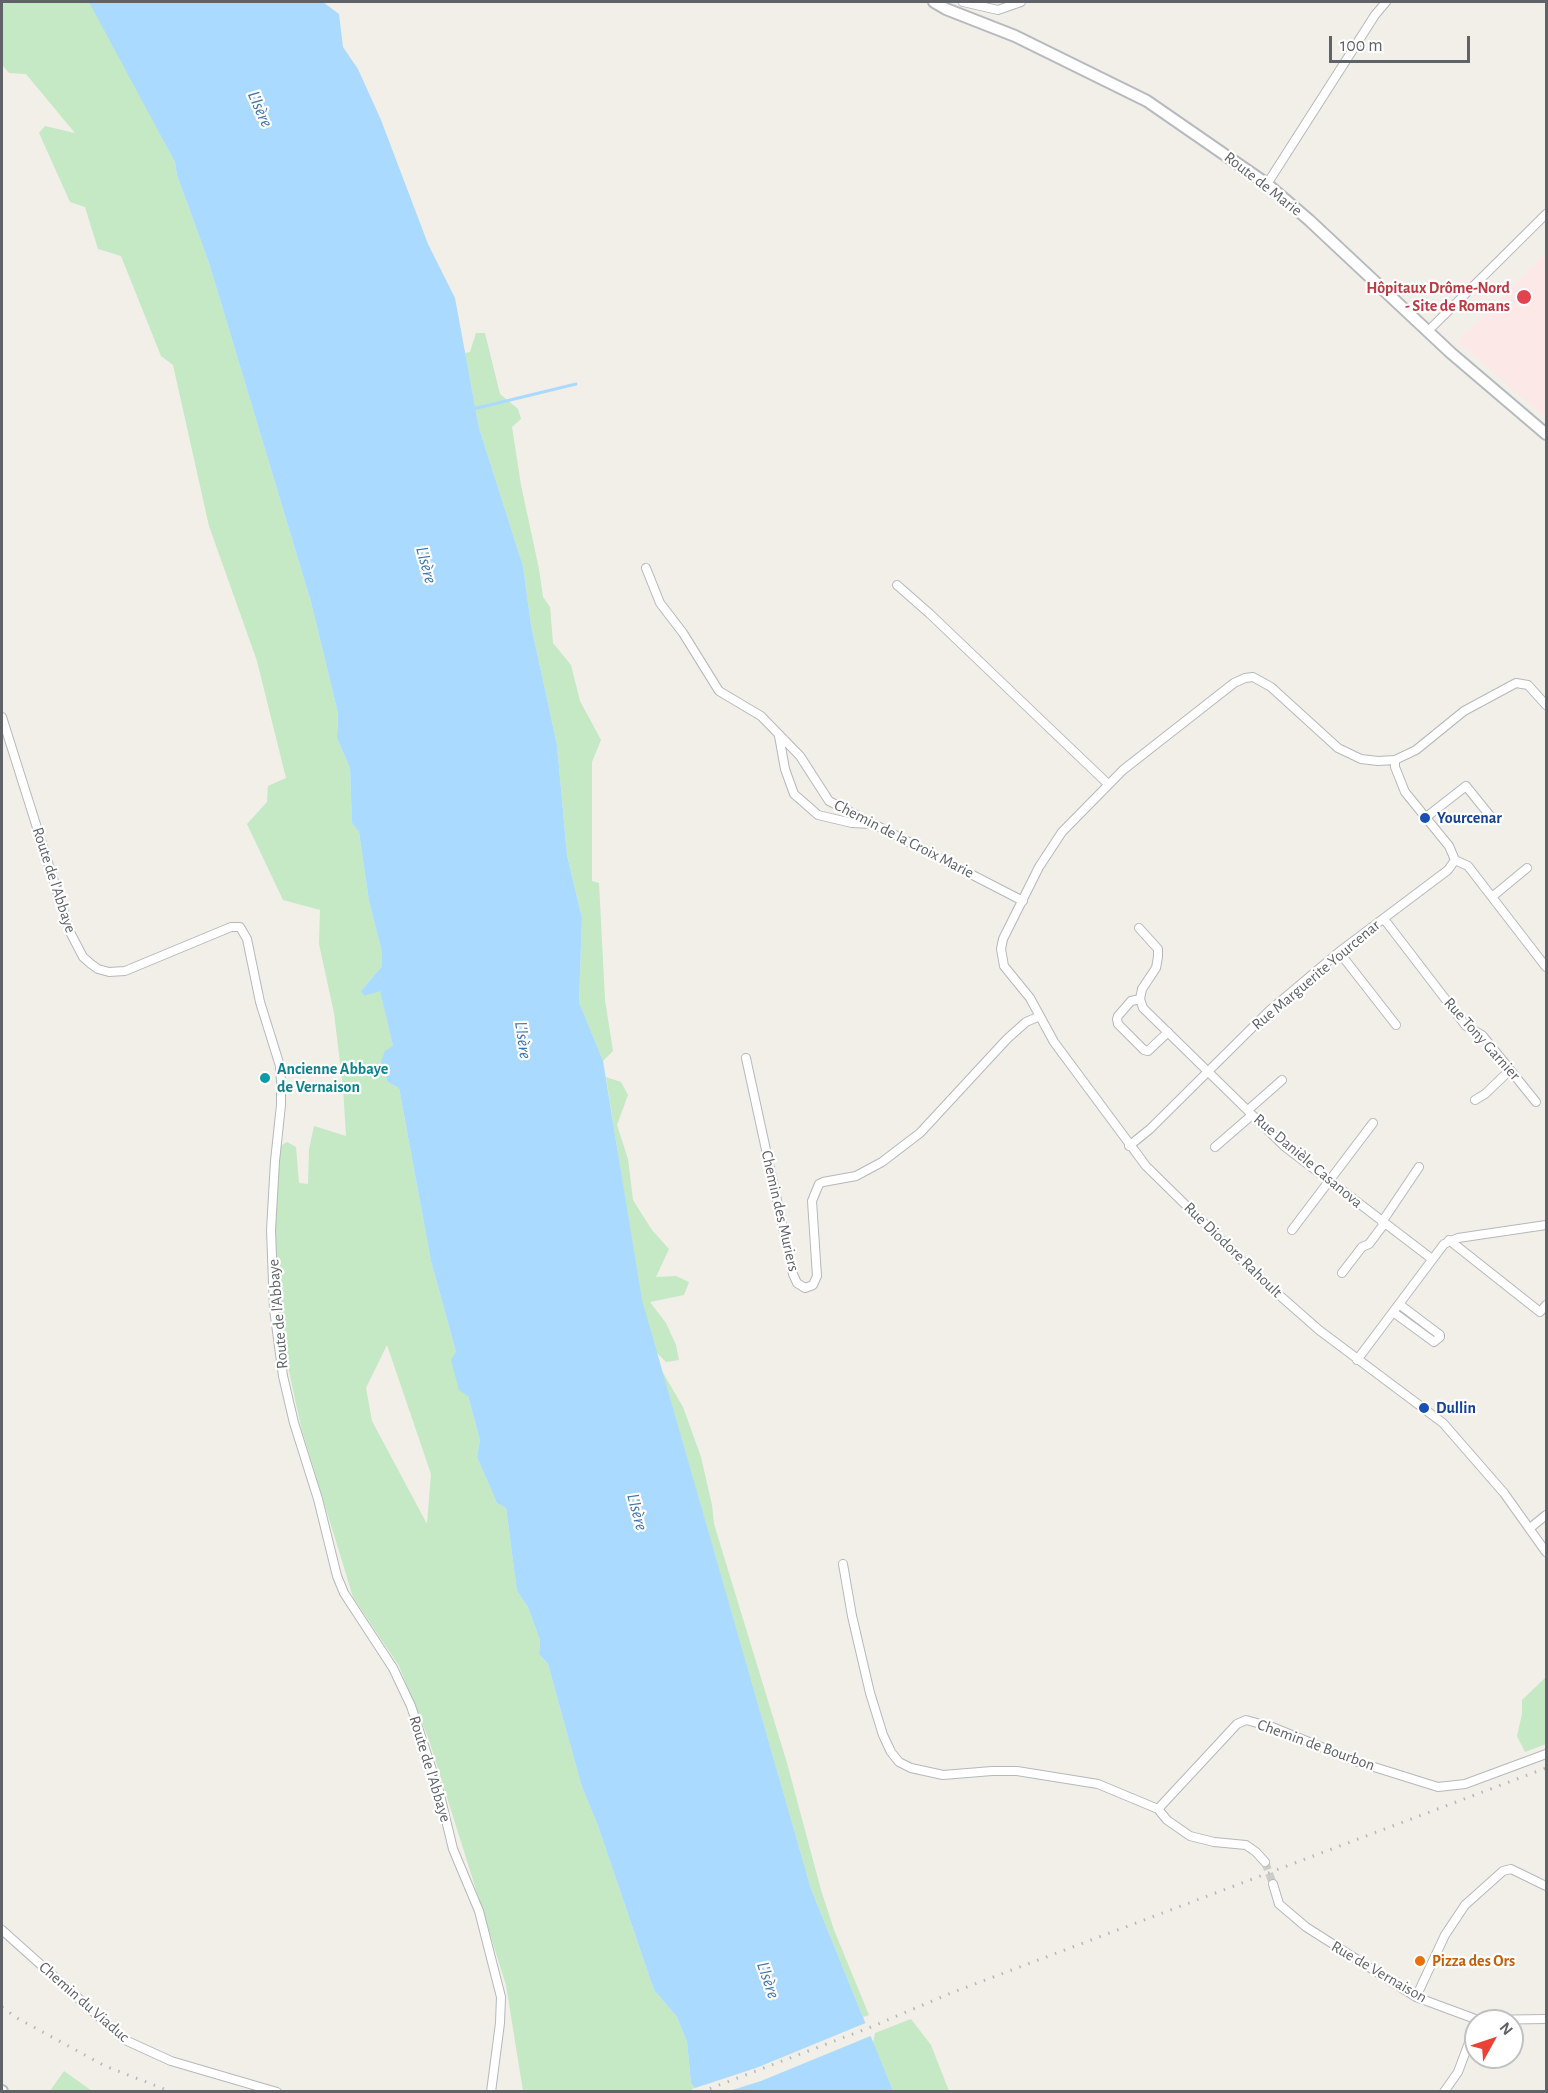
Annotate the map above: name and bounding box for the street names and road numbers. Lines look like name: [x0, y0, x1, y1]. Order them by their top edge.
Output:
street label: Route de Marie: [1220, 148, 1306, 220]
street label: Chemin de la Croix Marie: [831, 795, 977, 883]
street label: Route de l'Abbaye: [28, 825, 80, 935]
street label: Rue Marguerite Yourcenar: [1248, 916, 1384, 1034]
street label: Rue Tony Garnier: [1440, 994, 1524, 1084]
street label: Rue Danièle Casanova: [1250, 1110, 1366, 1212]
street label: Chemin des Muriers: [757, 1149, 803, 1273]
street label: Rue Diodore Rahoult: [1180, 1198, 1286, 1302]
street label: Route de l'Abbaye: [264, 1258, 292, 1370]
street label: Route de l'Abbaye: [405, 1714, 455, 1824]
street label: Chemin de Bourbon: [1255, 1715, 1377, 1775]
street label: Rue de Vernaison: [1328, 1937, 1430, 2007]
street label: Chemin du Viaduc: [35, 1958, 133, 2046]

